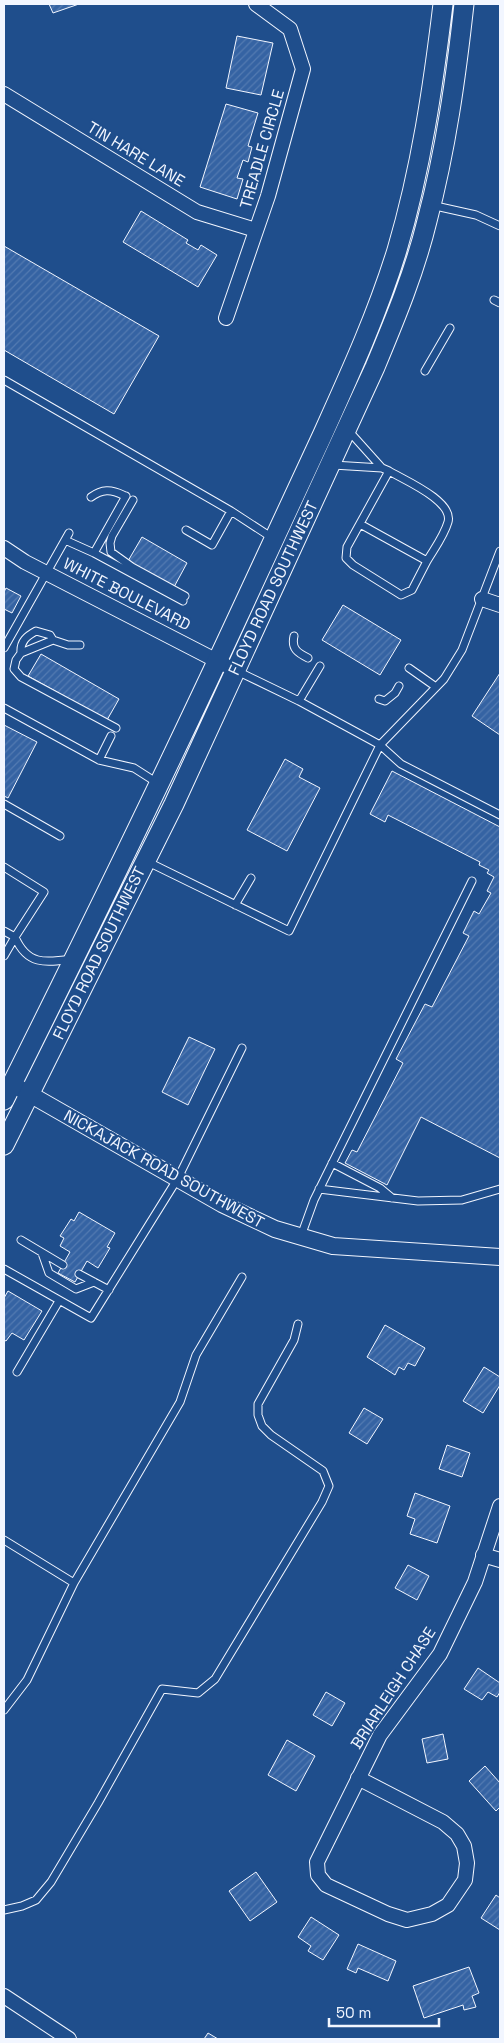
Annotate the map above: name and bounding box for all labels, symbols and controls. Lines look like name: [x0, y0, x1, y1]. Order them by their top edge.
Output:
street label: TREADLE CIRCLE: [235, 87, 289, 211]
street label: TIN HARE LANE: [83, 117, 189, 191]
street label: FLOYD ROAD SOUTHWEST: [223, 497, 323, 679]
street label: WHITE BOULEVARD: [60, 553, 194, 635]
street label: FLOYD ROAD SOUTHWEST: [48, 863, 150, 1043]
street label: NICKAJACK ROAD SOUTHWEST: [60, 1105, 268, 1233]
street label: BRIARLEIGH CHASE: [346, 1623, 440, 1753]
scale bar: [329, 1996, 439, 2028]
text: 50 m: [336, 2003, 371, 2022]

